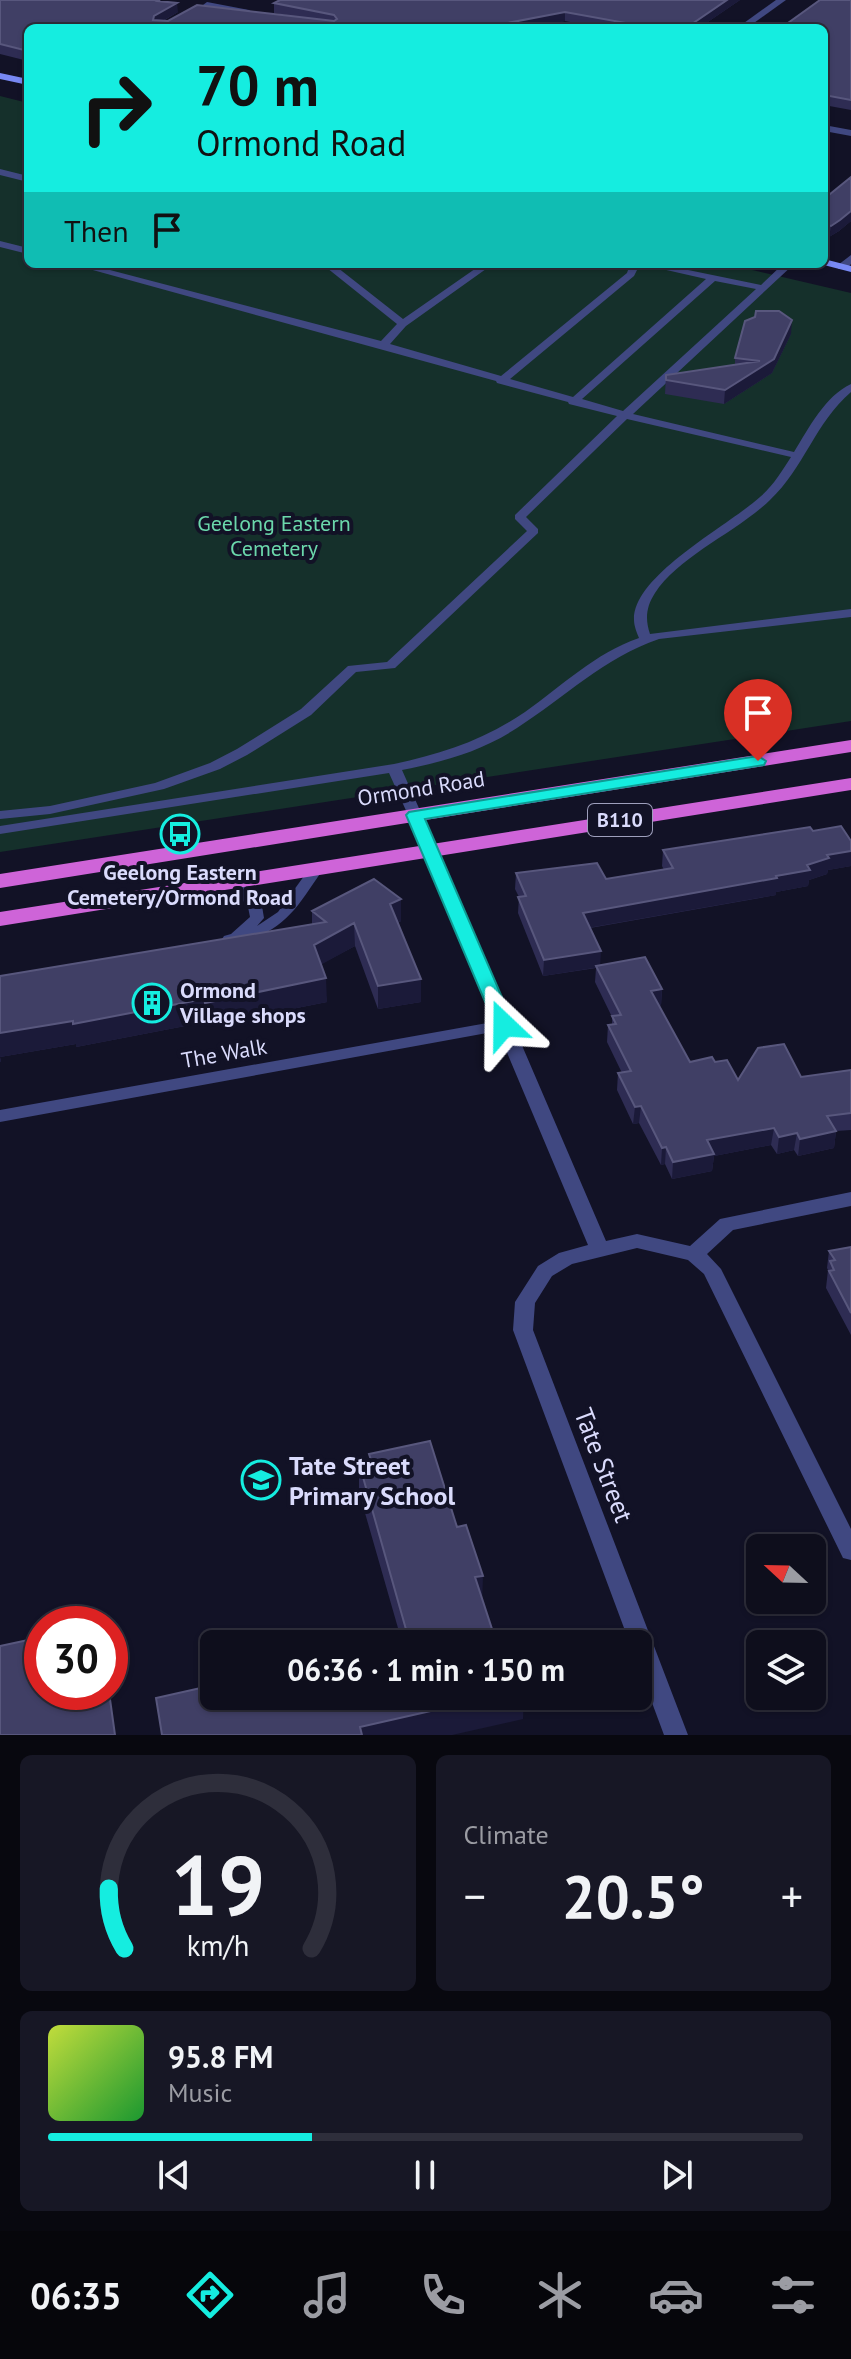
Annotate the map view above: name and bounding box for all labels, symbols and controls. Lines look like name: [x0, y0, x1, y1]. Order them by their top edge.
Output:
text: 70 m: [196, 49, 319, 121]
icon: right: [64, 56, 168, 160]
text: Ormond Road: [196, 119, 406, 166]
icon: arrive: [145, 208, 189, 252]
text: Then: [64, 211, 129, 250]
park label: Geelong Eastern Cemetery: [197, 509, 351, 562]
pin: [724, 679, 792, 761]
icon: arrive: [736, 691, 780, 735]
street label: Ormond Road: [355, 764, 487, 812]
road number: B110: [588, 804, 652, 836]
bus stop icon: Geelong Eastern Cemetery/Ormond Road: [159, 813, 201, 855]
place label: Geelong Eastern Cemetery/Ormond Road: [67, 858, 293, 911]
place label: Ormond Village shops: [179, 976, 306, 1029]
building icon: Ormond Village shops: [131, 982, 173, 1024]
position arrow: [462, 983, 546, 1067]
street label: The Walk: [179, 1032, 269, 1074]
street label: Tate Street: [567, 1403, 641, 1527]
place label: Tate Street Primary School: [289, 1449, 455, 1512]
school or university icon: Tate Street Primary School: [240, 1459, 282, 1501]
north arrow: [746, 1534, 826, 1614]
map controls: [746, 1534, 826, 1710]
speed limit sign: 30: [24, 1606, 128, 1710]
button: layers: [746, 1630, 826, 1710]
text: 06:36 · 1 min · 150 m: [287, 1650, 565, 1689]
text: Climate: [464, 1818, 549, 1851]
text: 19: [171, 1830, 265, 1938]
text: 20.5°: [562, 1857, 705, 1935]
text: −: [464, 1867, 486, 1924]
text: +: [781, 1867, 803, 1924]
text: km/h: [186, 1927, 249, 1964]
text: 95.8 FM: [168, 2037, 273, 2076]
text: Music: [168, 2076, 232, 2109]
icon: previous: [152, 2153, 196, 2197]
icon: pause: [403, 2153, 447, 2197]
icon: next: [655, 2153, 699, 2197]
icon: directions: [182, 2267, 238, 2323]
icon: music: [299, 2267, 355, 2323]
icon: phone: [415, 2267, 471, 2323]
icon: climate: [532, 2267, 588, 2323]
icon: car: [648, 2267, 704, 2323]
icon: filters: [765, 2267, 821, 2323]
text: 06:35: [30, 2272, 122, 2319]

